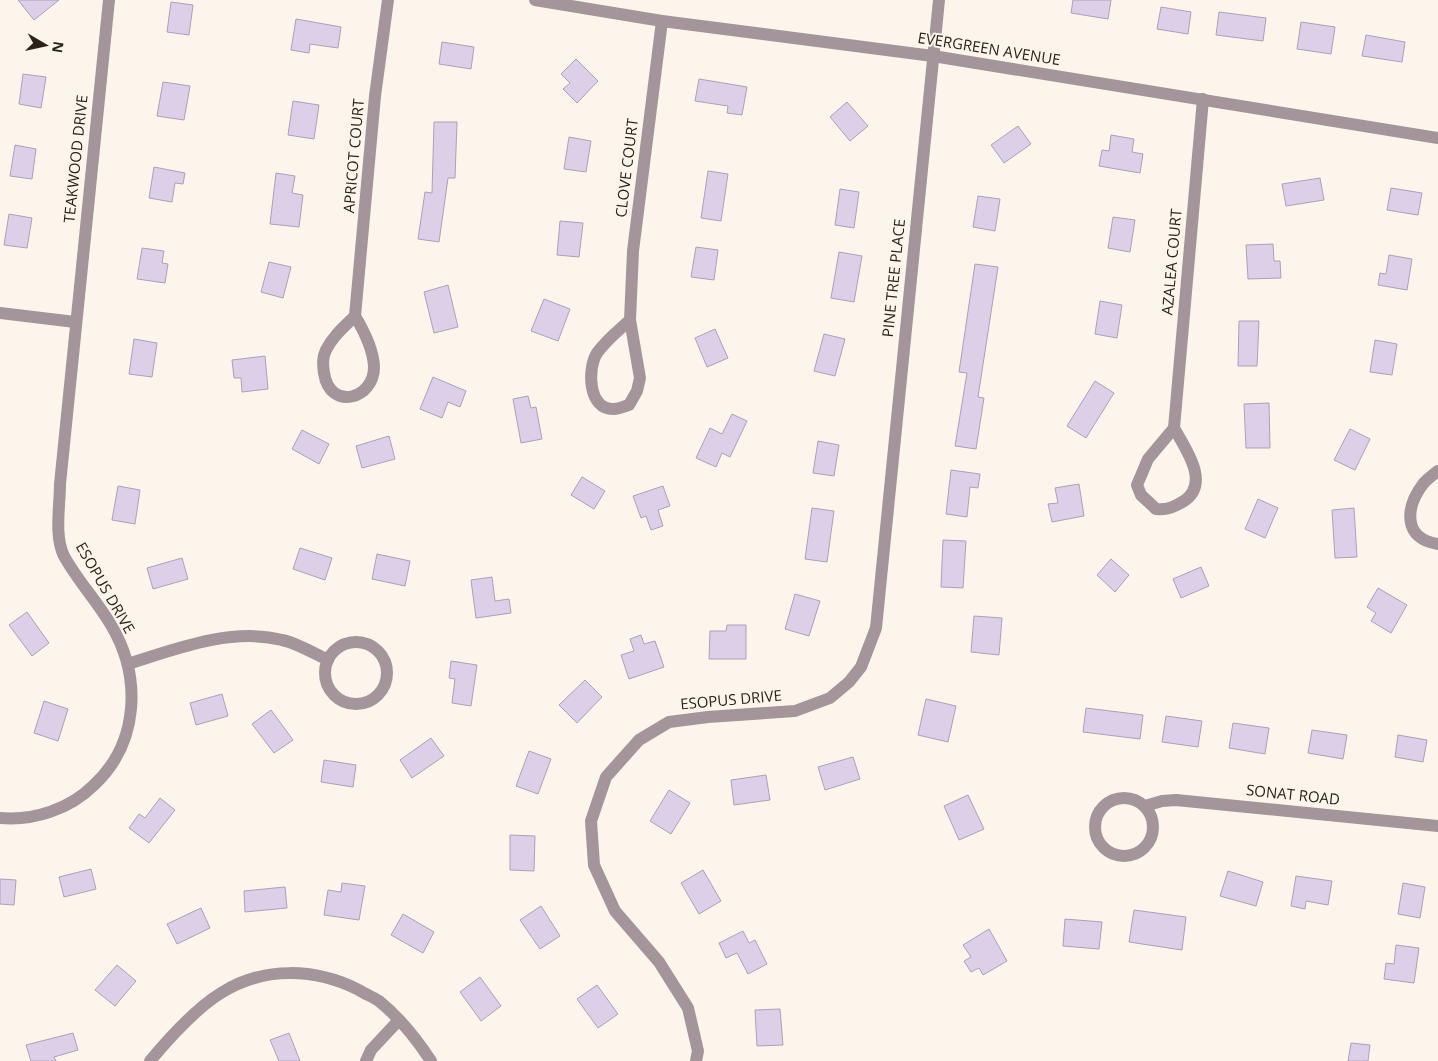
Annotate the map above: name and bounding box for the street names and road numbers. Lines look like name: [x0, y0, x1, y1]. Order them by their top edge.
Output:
street label: EVERGREEN AVENUE: [916, 27, 1062, 69]
street label: TEAKWOOD DRIVE: [58, 94, 92, 224]
street label: APRICOT COURT: [338, 97, 368, 214]
street label: CLOVE COURT: [610, 116, 642, 219]
street label: AZALEA COURT: [1156, 207, 1186, 316]
street label: PINE TREE PLACE: [877, 218, 909, 338]
street label: ESOPUS DRIVE: [72, 538, 140, 637]
street label: ESOPUS DRIVE: [679, 685, 783, 713]
street label: SONAT ROAD: [1245, 779, 1341, 809]

